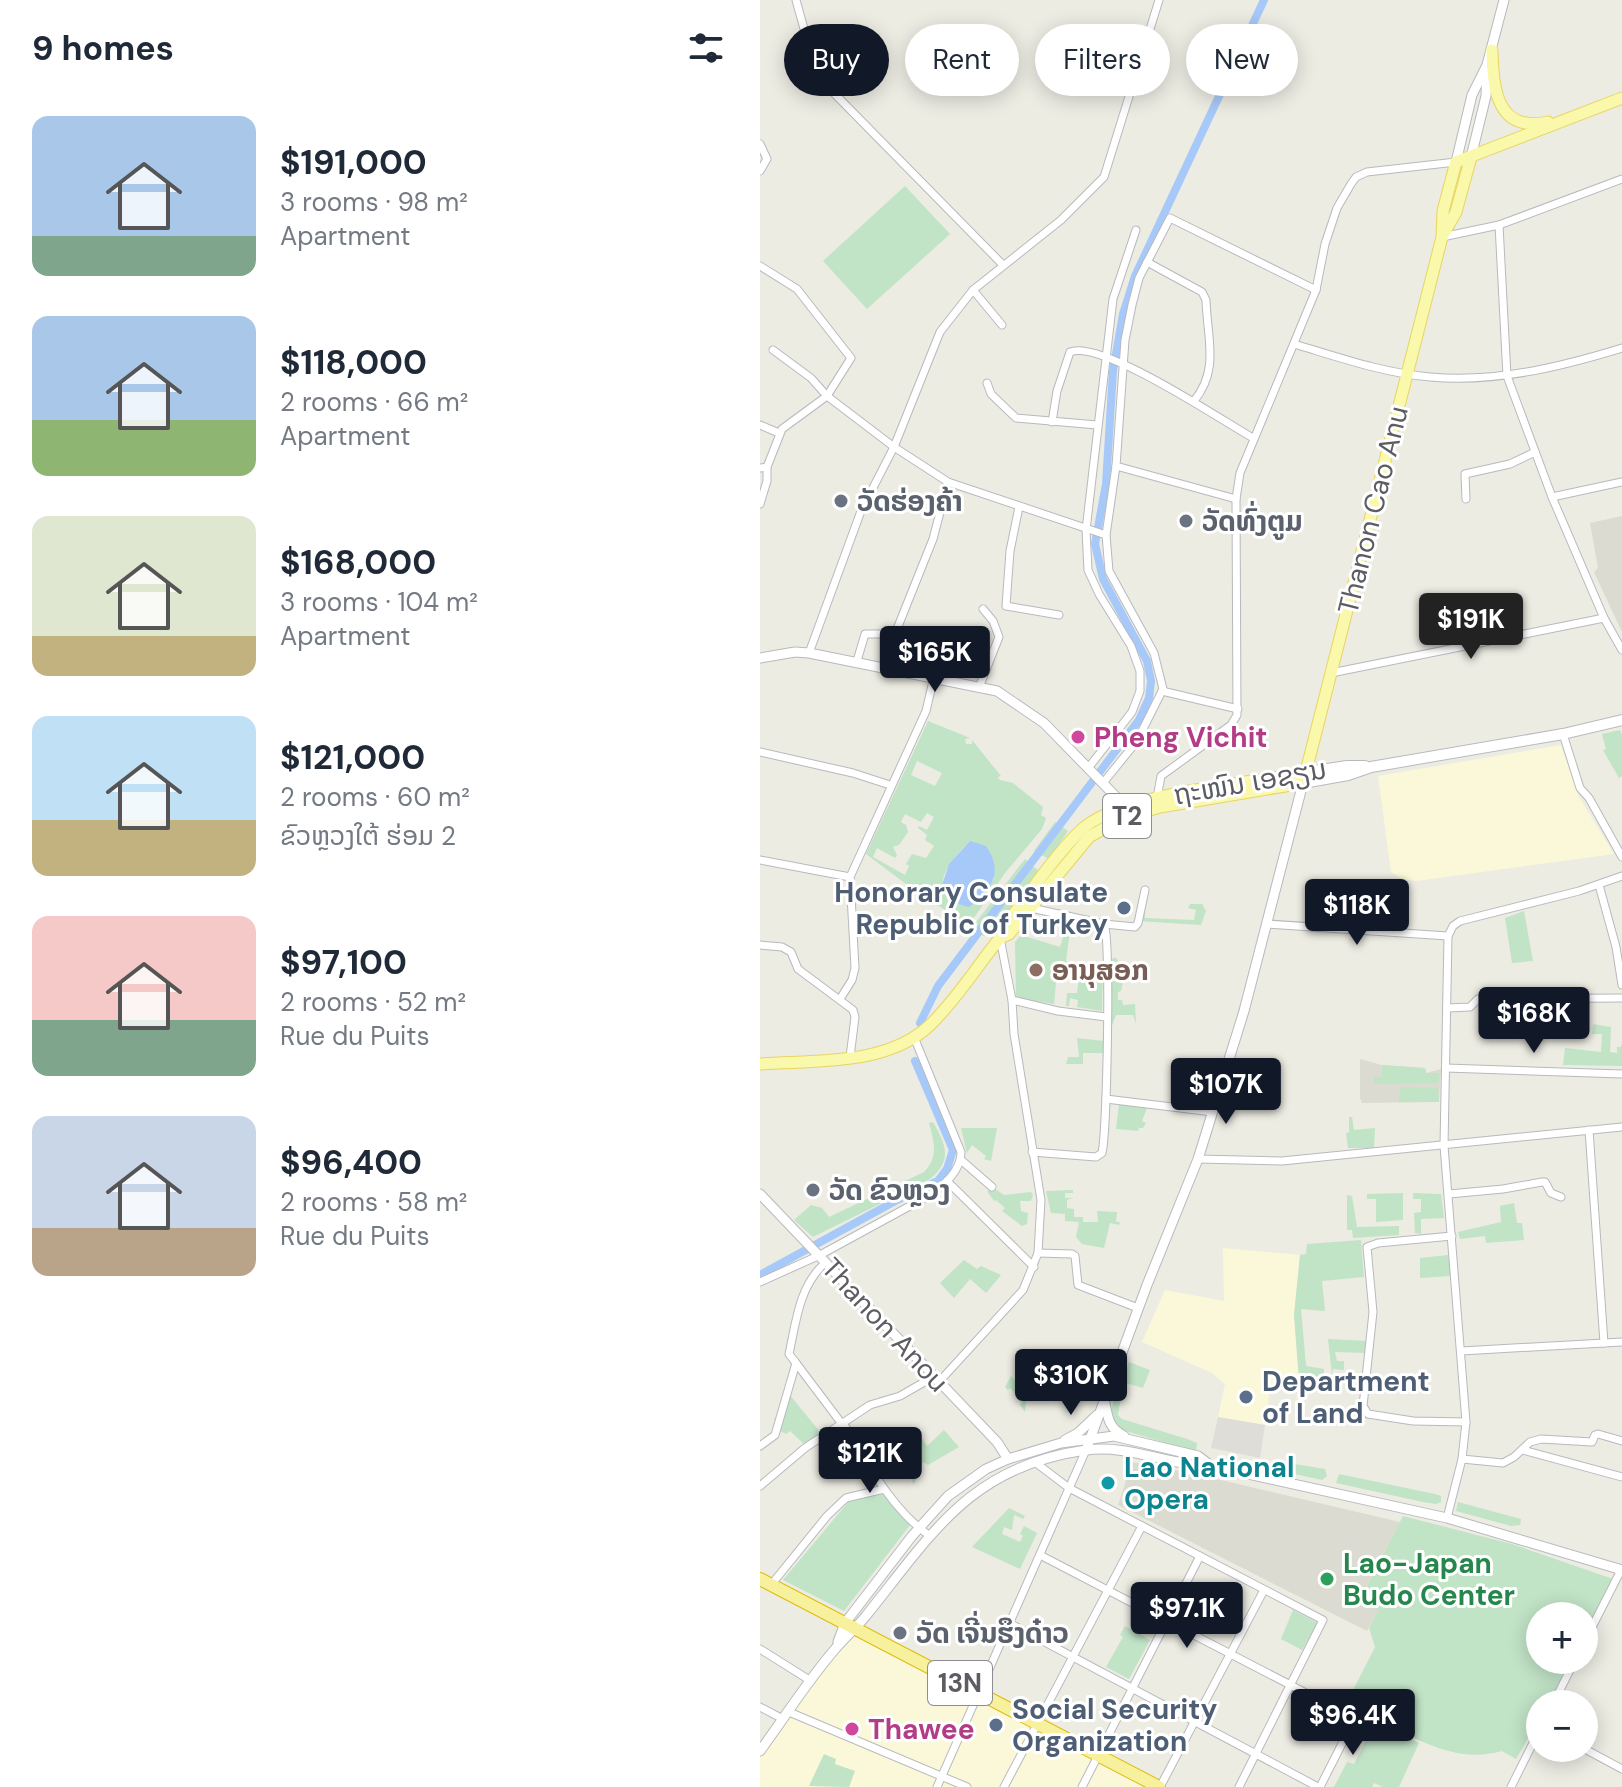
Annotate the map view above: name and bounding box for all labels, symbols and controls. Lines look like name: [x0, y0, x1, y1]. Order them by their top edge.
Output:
chip: Buy: [784, 24, 889, 96]
chip: Rent: [905, 24, 1019, 96]
chip: Filters: [1035, 24, 1170, 96]
chip: New: [1186, 24, 1298, 96]
text: 9 homes: [32, 26, 174, 71]
icon: filters: [684, 26, 728, 70]
text: $191,000: [280, 140, 427, 185]
icon: home: [96, 148, 192, 244]
text: 3 rooms · 98 m²: [280, 185, 468, 219]
text: Apartment: [280, 219, 411, 253]
text: $118,000: [280, 340, 427, 385]
icon: home: [96, 348, 192, 444]
text: 2 rooms · 66 m²: [280, 385, 468, 419]
street label: Thanon Cao Anu: [1329, 402, 1417, 618]
text: Apartment: [280, 419, 411, 453]
place label: ວັດຮ່ອງຄ້າ: [857, 483, 963, 520]
marker: ວັດຮ່ອງຄ້າ: [832, 492, 850, 510]
place label: ວັດທົ່ງຕູມ: [1202, 500, 1303, 540]
marker: ວັດທົ່ງຕູມ: [1177, 512, 1195, 530]
text: $168,000: [280, 540, 436, 585]
icon: home: [96, 548, 192, 644]
text: 3 rooms · 104 m²: [280, 585, 478, 619]
pin: $191K: [1415, 593, 1527, 661]
text: $191K: [1437, 602, 1505, 636]
text: Apartment: [280, 619, 411, 653]
pin: $165K: [879, 626, 991, 694]
text: $165K: [898, 635, 972, 669]
place label: Pheng Vichit: [1094, 719, 1267, 756]
marker: Pheng Vichit: [1069, 728, 1087, 746]
text: $121,000: [280, 735, 425, 780]
icon: home: [96, 748, 192, 844]
street label: ຖະໜົນ ເອຊຽນ: [1170, 750, 1330, 814]
text: 2 rooms · 60 m²: [280, 780, 470, 814]
road number: T2: [1103, 794, 1151, 838]
text: ຂົວຫຼວງໃຕ້ ຮ່ອມ 2: [280, 819, 456, 853]
place label: Honorary Consulate Republic of Turkey: [834, 874, 1108, 943]
pin: $118K: [1301, 879, 1413, 947]
text: $118K: [1323, 888, 1391, 922]
marker: Honorary Consulate Republic of Turkey: [1115, 899, 1133, 917]
text: $97,100: [280, 940, 407, 985]
icon: home: [96, 948, 192, 1044]
place label: ອານຸສອກ: [1052, 952, 1149, 989]
marker: ອານຸສອກ: [1027, 961, 1045, 979]
text: 2 rooms · 52 m²: [280, 985, 466, 1019]
pin: $168K: [1478, 987, 1590, 1055]
text: $168K: [1496, 996, 1572, 1030]
text: Rue du Puits: [280, 1019, 430, 1053]
pin: $107K: [1170, 1058, 1282, 1126]
text: $107K: [1189, 1067, 1263, 1101]
text: $96,400: [280, 1140, 422, 1185]
icon: home: [96, 1148, 192, 1244]
place label: ວັດ ຂົວຫຼວງ: [829, 1172, 950, 1209]
marker: ວັດ ຂົວຫຼວງ: [804, 1181, 822, 1199]
text: 2 rooms · 58 m²: [280, 1185, 467, 1219]
text: Rue du Puits: [280, 1219, 430, 1253]
street label: Thanon Anou: [813, 1250, 957, 1400]
pin: $310K: [1015, 1349, 1127, 1417]
text: $310K: [1033, 1358, 1109, 1392]
place label: Department of Land: [1262, 1363, 1430, 1432]
marker: Department of Land: [1237, 1388, 1255, 1406]
pin: $121K: [814, 1427, 926, 1495]
text: $121K: [837, 1436, 903, 1470]
place label: Lao National Opera: [1124, 1449, 1294, 1518]
marker: Lao National Opera: [1099, 1474, 1117, 1492]
place label: Lao-Japan Budo Center: [1343, 1545, 1515, 1614]
marker: Lao-Japan Budo Center: [1318, 1570, 1336, 1588]
pin: $97.1K: [1122, 1582, 1252, 1650]
text: $97.1K: [1149, 1591, 1225, 1625]
map controls: [1526, 1602, 1598, 1762]
button: +: [1526, 1602, 1598, 1674]
place label: ວັດ ເຈີ່ນຮຶງດ໋າວ: [916, 1610, 1069, 1652]
marker: ວັດ ເຈີ່ນຮຶງດ໋າວ: [891, 1624, 909, 1642]
road number: 13N: [928, 1661, 992, 1705]
pin: $96.4K: [1288, 1689, 1418, 1757]
button: −: [1526, 1690, 1598, 1762]
place label: Social Security Organization: [1012, 1691, 1217, 1760]
text: $96.4K: [1309, 1698, 1397, 1732]
place label: Thawee: [868, 1711, 975, 1748]
marker: Social Security Organization: [987, 1716, 1005, 1734]
marker: Thawee: [843, 1720, 861, 1738]

